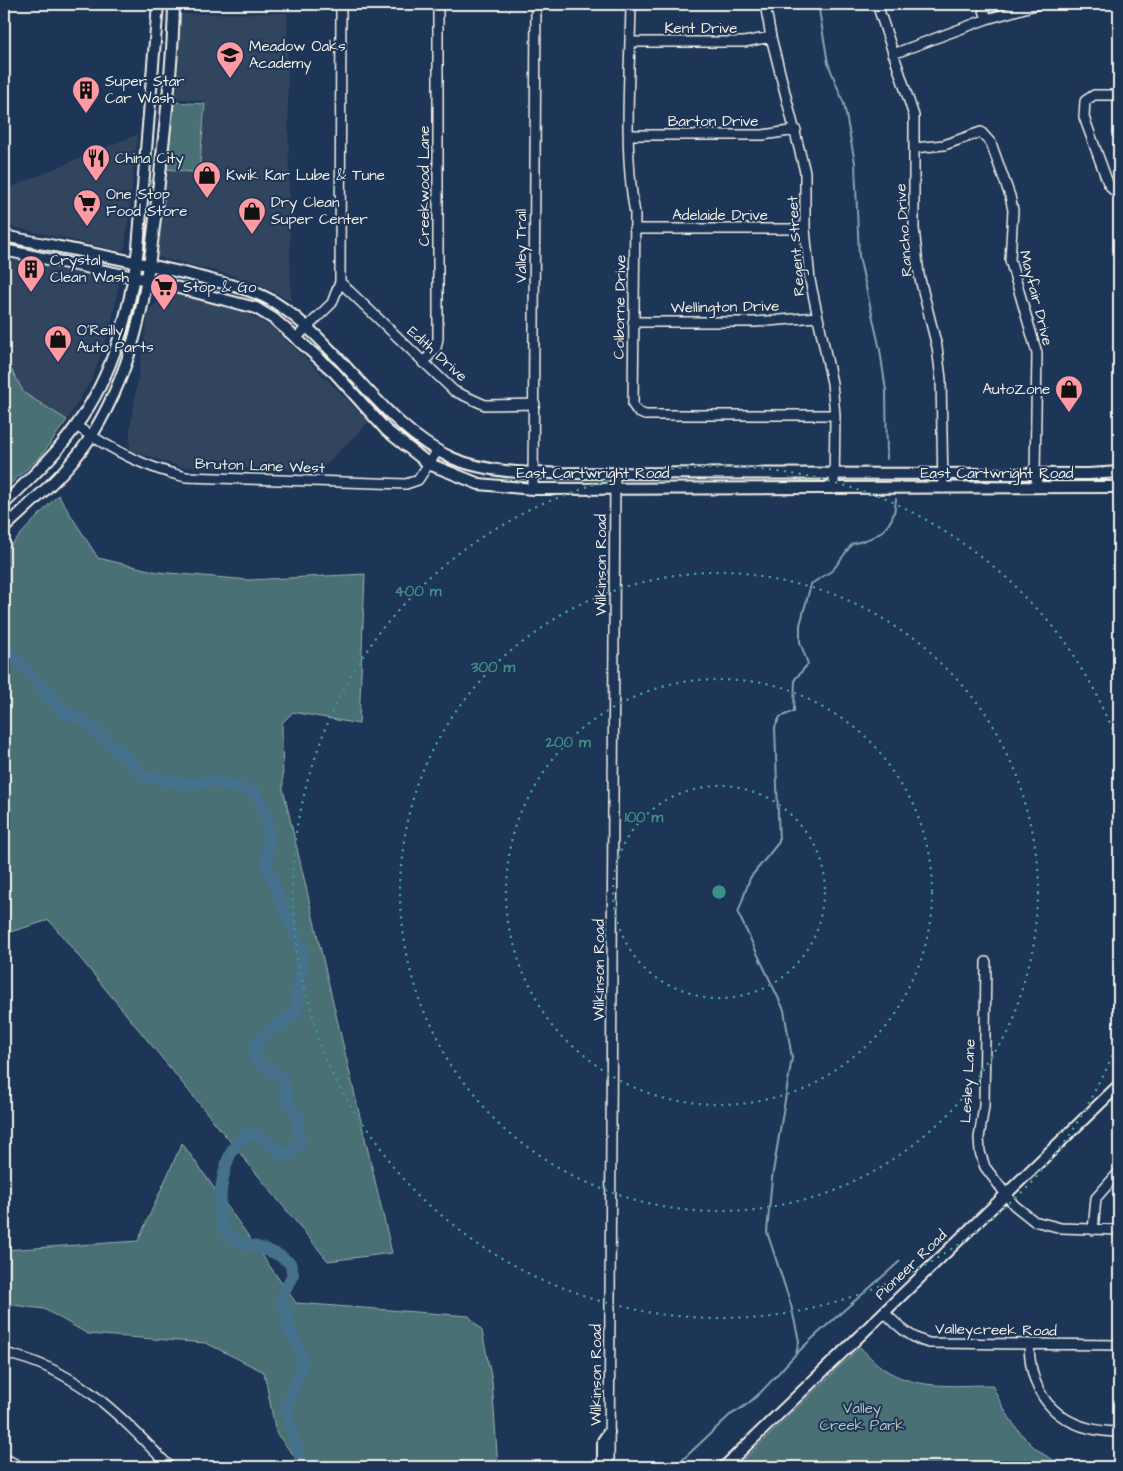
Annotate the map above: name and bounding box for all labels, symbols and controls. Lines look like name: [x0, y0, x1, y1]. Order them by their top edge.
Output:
street label: Kent Drive: [665, 18, 737, 39]
place label: Meadow Oaks Academy: [249, 36, 346, 75]
school or university icon: Meadow Oaks Academy: [215, 40, 245, 79]
place label: Super Star Car Wash: [105, 71, 185, 109]
building icon: Super Star Car Wash: [71, 75, 101, 114]
street label: Barton Drive: [668, 111, 758, 132]
street label: Creekwood Lane: [414, 126, 435, 246]
restaurant icon: China City: [81, 143, 111, 182]
place label: China City: [115, 148, 184, 170]
shop icon: Kwik Kar Lube & Tune: [192, 160, 222, 199]
place label: Kwik Kar Lube & Tune: [226, 165, 385, 186]
street label: Rancho Drive: [890, 183, 918, 277]
place label: One Stop Food Store: [106, 184, 188, 222]
supermarket icon: One Stop Food Store: [72, 188, 102, 227]
place label: Dry Clean Super Center: [271, 192, 368, 230]
street label: Regent Street: [782, 195, 811, 297]
shop icon: Dry Clean Super Center: [237, 196, 267, 235]
street label: Adelaide Drive: [672, 205, 768, 226]
street label: Valley Trail: [511, 209, 533, 283]
street label: Mayfair Drive: [1013, 248, 1058, 348]
place label: Crystal Clean Wash: [50, 250, 129, 288]
building icon: Crystal Clean Wash: [16, 254, 46, 293]
street label: Colborne Drive: [609, 255, 631, 359]
supermarket icon: Stop & Go: [149, 272, 179, 311]
place label: Stop & Go: [183, 277, 257, 298]
street label: Wellington Drive: [671, 296, 780, 319]
place label: O'Reilly Auto Parts: [77, 320, 154, 358]
street label: Edith Drive: [402, 321, 472, 387]
shop icon: O'Reilly Auto Parts: [43, 324, 73, 363]
shop icon: AutoZone: [1054, 374, 1084, 413]
place label: AutoZone: [982, 379, 1050, 400]
street label: Bruton Lane West: [195, 453, 325, 479]
street label: East Cartwright Road: [516, 463, 670, 485]
street label: East Cartwright Road: [920, 463, 1074, 485]
street label: Wilkinson Road: [591, 514, 612, 616]
text: 400 m: [395, 581, 442, 602]
text: 300 m: [470, 657, 515, 678]
text: 200 m: [544, 732, 591, 753]
text: 100 m: [625, 807, 664, 828]
centre of rings: [710, 883, 728, 901]
street label: Wilkinson Road: [589, 919, 610, 1021]
street label: Lesley Lane: [955, 1038, 982, 1124]
street label: Pioneer Road: [870, 1225, 952, 1305]
street label: Valleycreek Road: [935, 1318, 1057, 1343]
street label: Wilkinson Road: [586, 1324, 607, 1426]
park label: Valley Creek Park: [819, 1398, 905, 1436]

